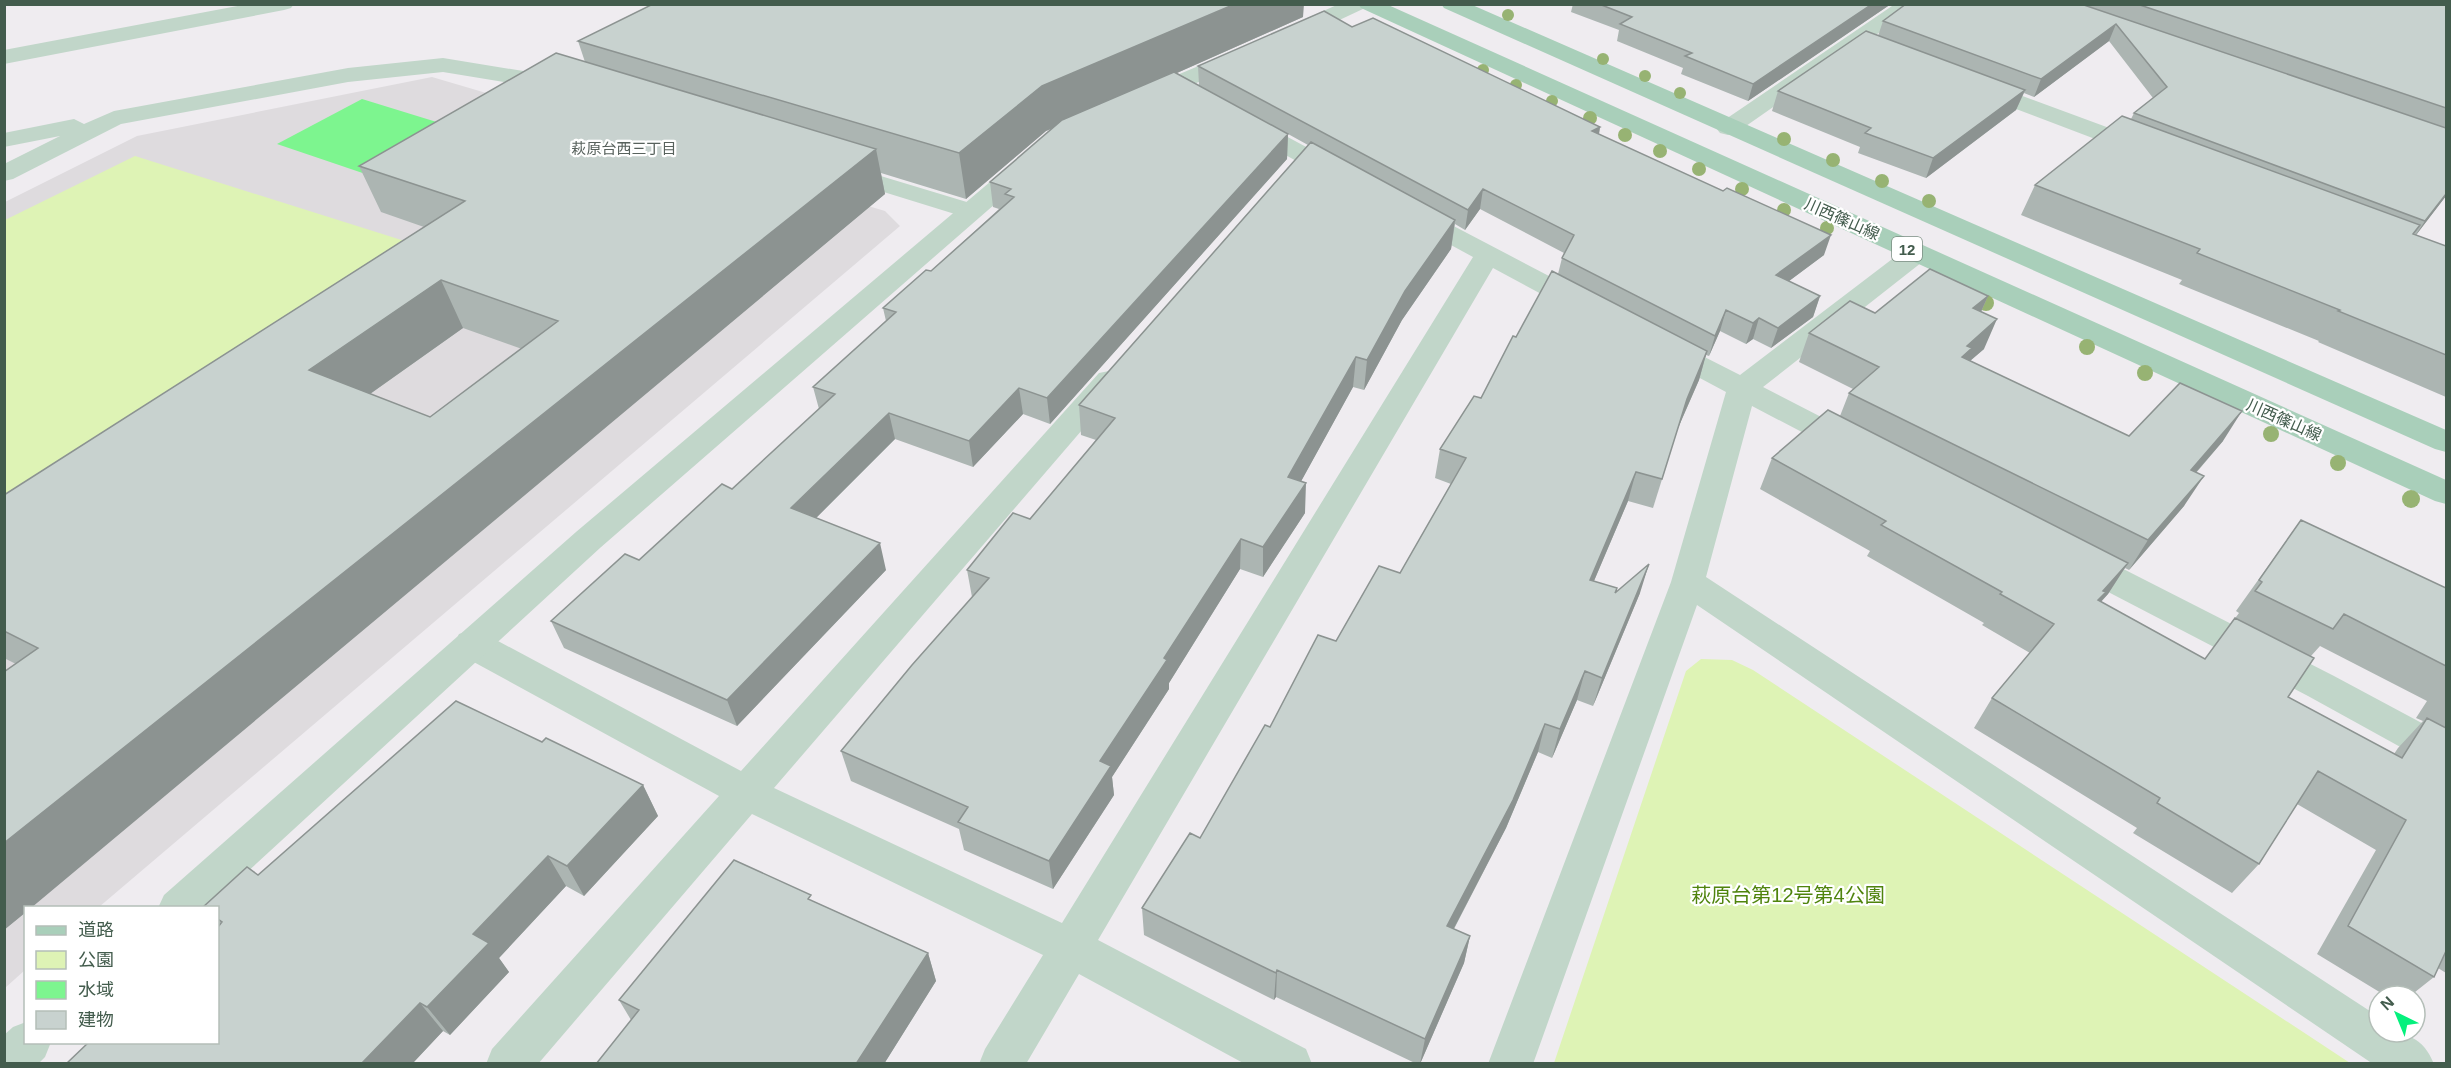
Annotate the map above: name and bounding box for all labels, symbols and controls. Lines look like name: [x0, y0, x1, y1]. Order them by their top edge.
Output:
district label: 萩原台西三丁目: [571, 140, 677, 157]
street label: 川西篠山線: [1802, 195, 1882, 243]
road number: 12: [1892, 237, 1922, 261]
street label: 川西篠山線: [2244, 396, 2324, 444]
park label: 萩原台第12号第4公園: [1691, 884, 1885, 906]
legend: [24, 906, 219, 1044]
text: 道路: [78, 920, 114, 940]
text: 公園: [78, 950, 114, 970]
text: 水域: [78, 980, 114, 1000]
north arrow: [2367, 984, 2427, 1044]
text: N: [2377, 993, 2397, 1014]
text: 建物: [78, 1010, 114, 1030]

